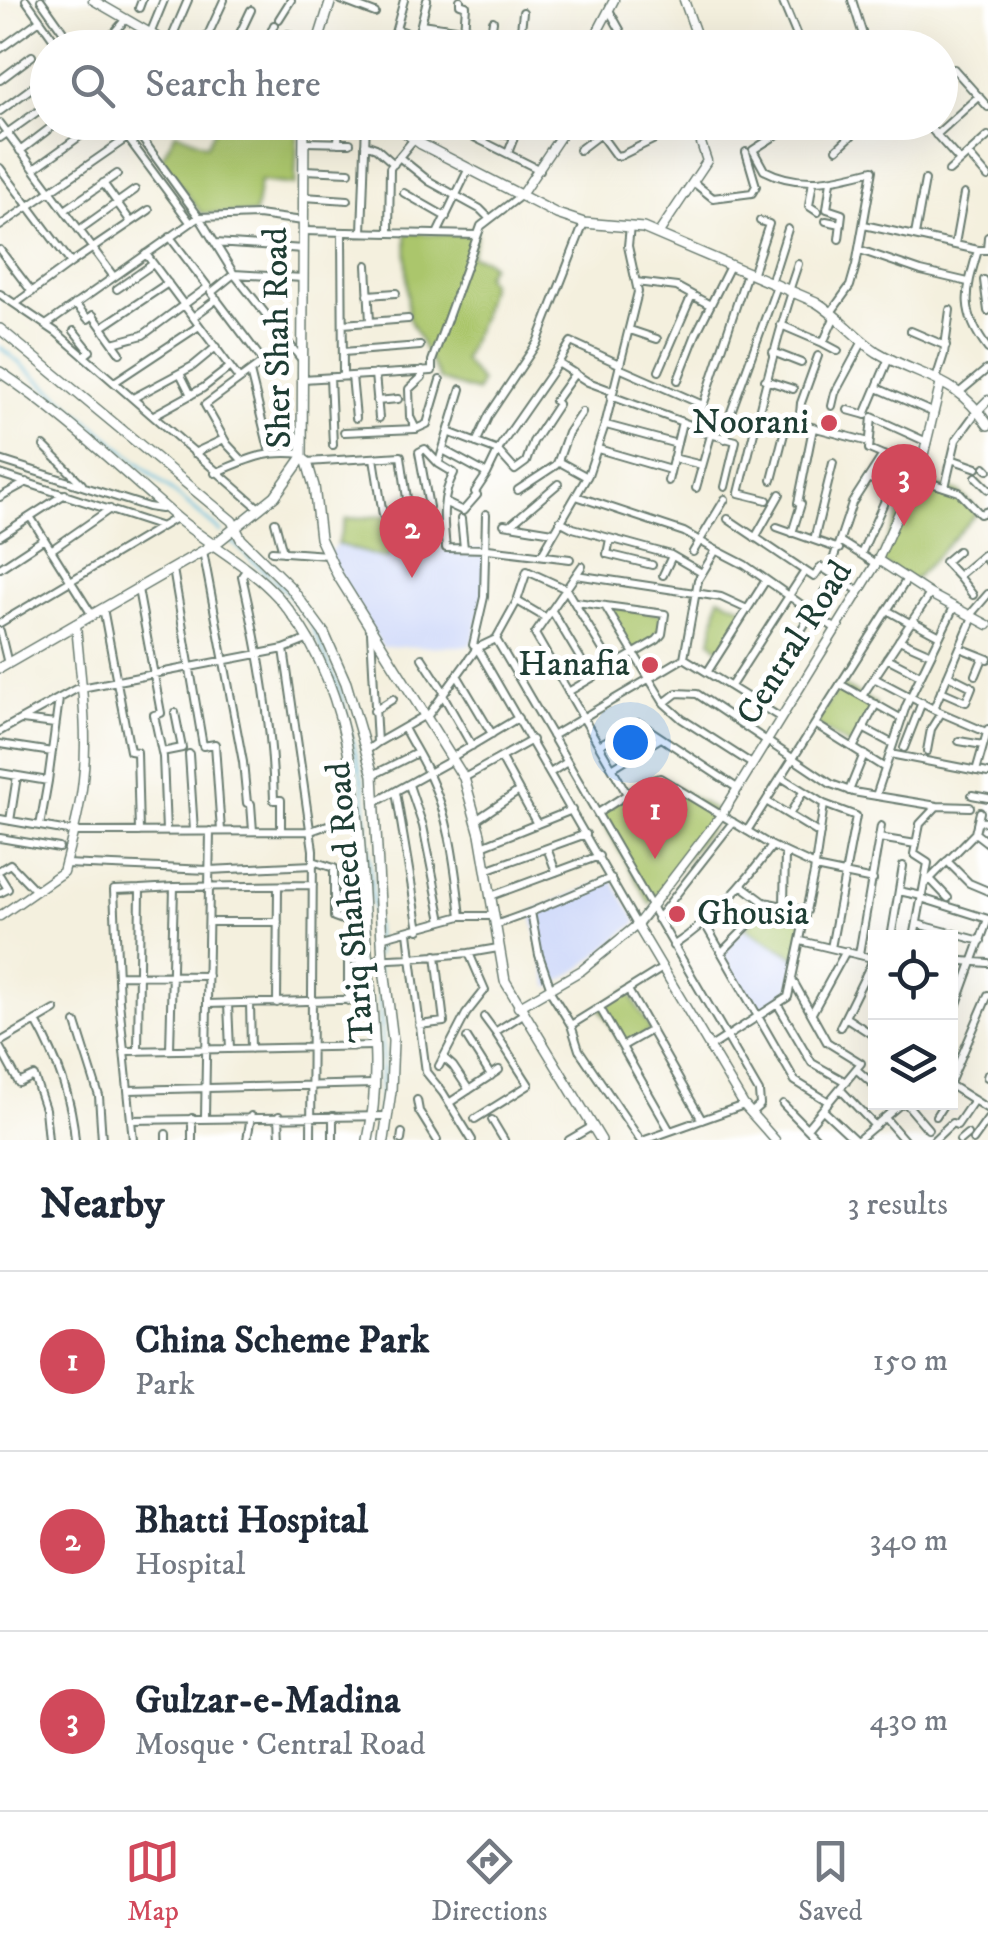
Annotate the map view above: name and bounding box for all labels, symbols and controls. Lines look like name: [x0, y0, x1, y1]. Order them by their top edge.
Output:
search box: [30, 30, 958, 140]
icon: search: [65, 58, 120, 113]
text: Search here: [145, 61, 321, 109]
street label: Sher Shah Road: [254, 226, 302, 449]
place label: Noorani: [692, 401, 809, 445]
marker: Noorani: [818, 412, 840, 434]
pin: 3: [872, 444, 936, 526]
pin: 2: [380, 496, 444, 578]
street label: Central Road: [727, 552, 863, 733]
place label: Hanafia: [518, 643, 630, 687]
marker: Hanafia: [639, 654, 661, 676]
your location: [605, 717, 656, 768]
street label: Tariq Shaheed Road: [317, 759, 385, 1044]
pin: 1: [622, 776, 688, 859]
place label: Ghousia: [697, 892, 809, 936]
marker: Ghousia: [666, 903, 688, 925]
map controls: [868, 930, 958, 1110]
button: locate: [868, 930, 958, 1020]
button: layers: [868, 1020, 958, 1110]
text: Nearby: [40, 1179, 164, 1231]
text: 3 results: [847, 1185, 948, 1225]
text: China Scheme Park: [135, 1317, 429, 1365]
text: 1: [67, 1341, 78, 1381]
text: 150 m: [872, 1341, 948, 1381]
text: Park: [135, 1365, 195, 1405]
text: Bhatti Hospital: [135, 1497, 368, 1545]
text: 2: [65, 1521, 80, 1561]
text: 340 m: [870, 1521, 948, 1561]
text: Hospital: [135, 1545, 245, 1585]
text: Gulzar-e-Madina: [135, 1677, 400, 1725]
text: 3: [67, 1701, 78, 1741]
text: 430 m: [870, 1701, 948, 1741]
text: Mosque · Central Road: [135, 1725, 426, 1765]
tab: Map: [125, 1834, 180, 1929]
tab: Directions: [431, 1834, 547, 1929]
tab: Saved: [798, 1834, 863, 1929]

